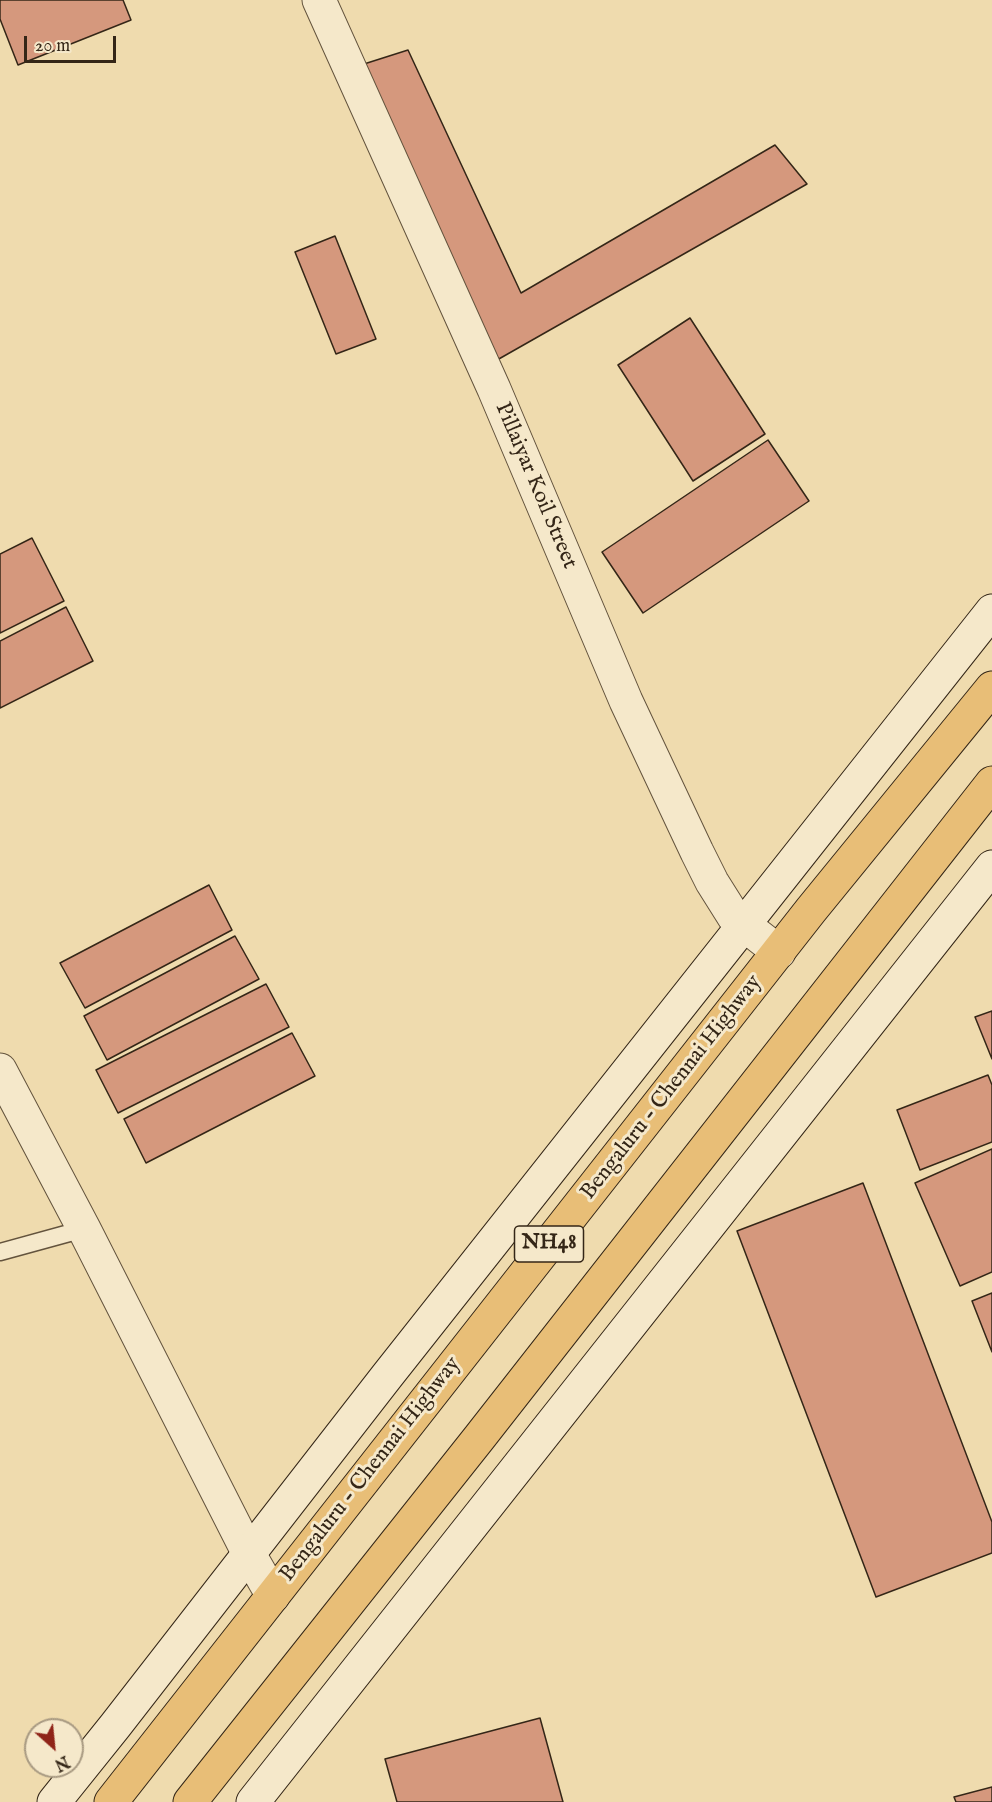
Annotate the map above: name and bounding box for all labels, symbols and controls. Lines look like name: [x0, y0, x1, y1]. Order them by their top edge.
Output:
scale bar: [27, 24, 118, 62]
text: 20 m: [35, 35, 70, 58]
street label: Pillaiyar Koil Street: [488, 399, 582, 573]
street label: Bengaluru - Chennai Highway: [576, 970, 768, 1206]
road number: NH48: [514, 1226, 584, 1262]
street label: Bengaluru - Chennai Highway: [275, 1352, 467, 1588]
north arrow: [24, 1718, 84, 1778]
text: N: [51, 1750, 72, 1774]

